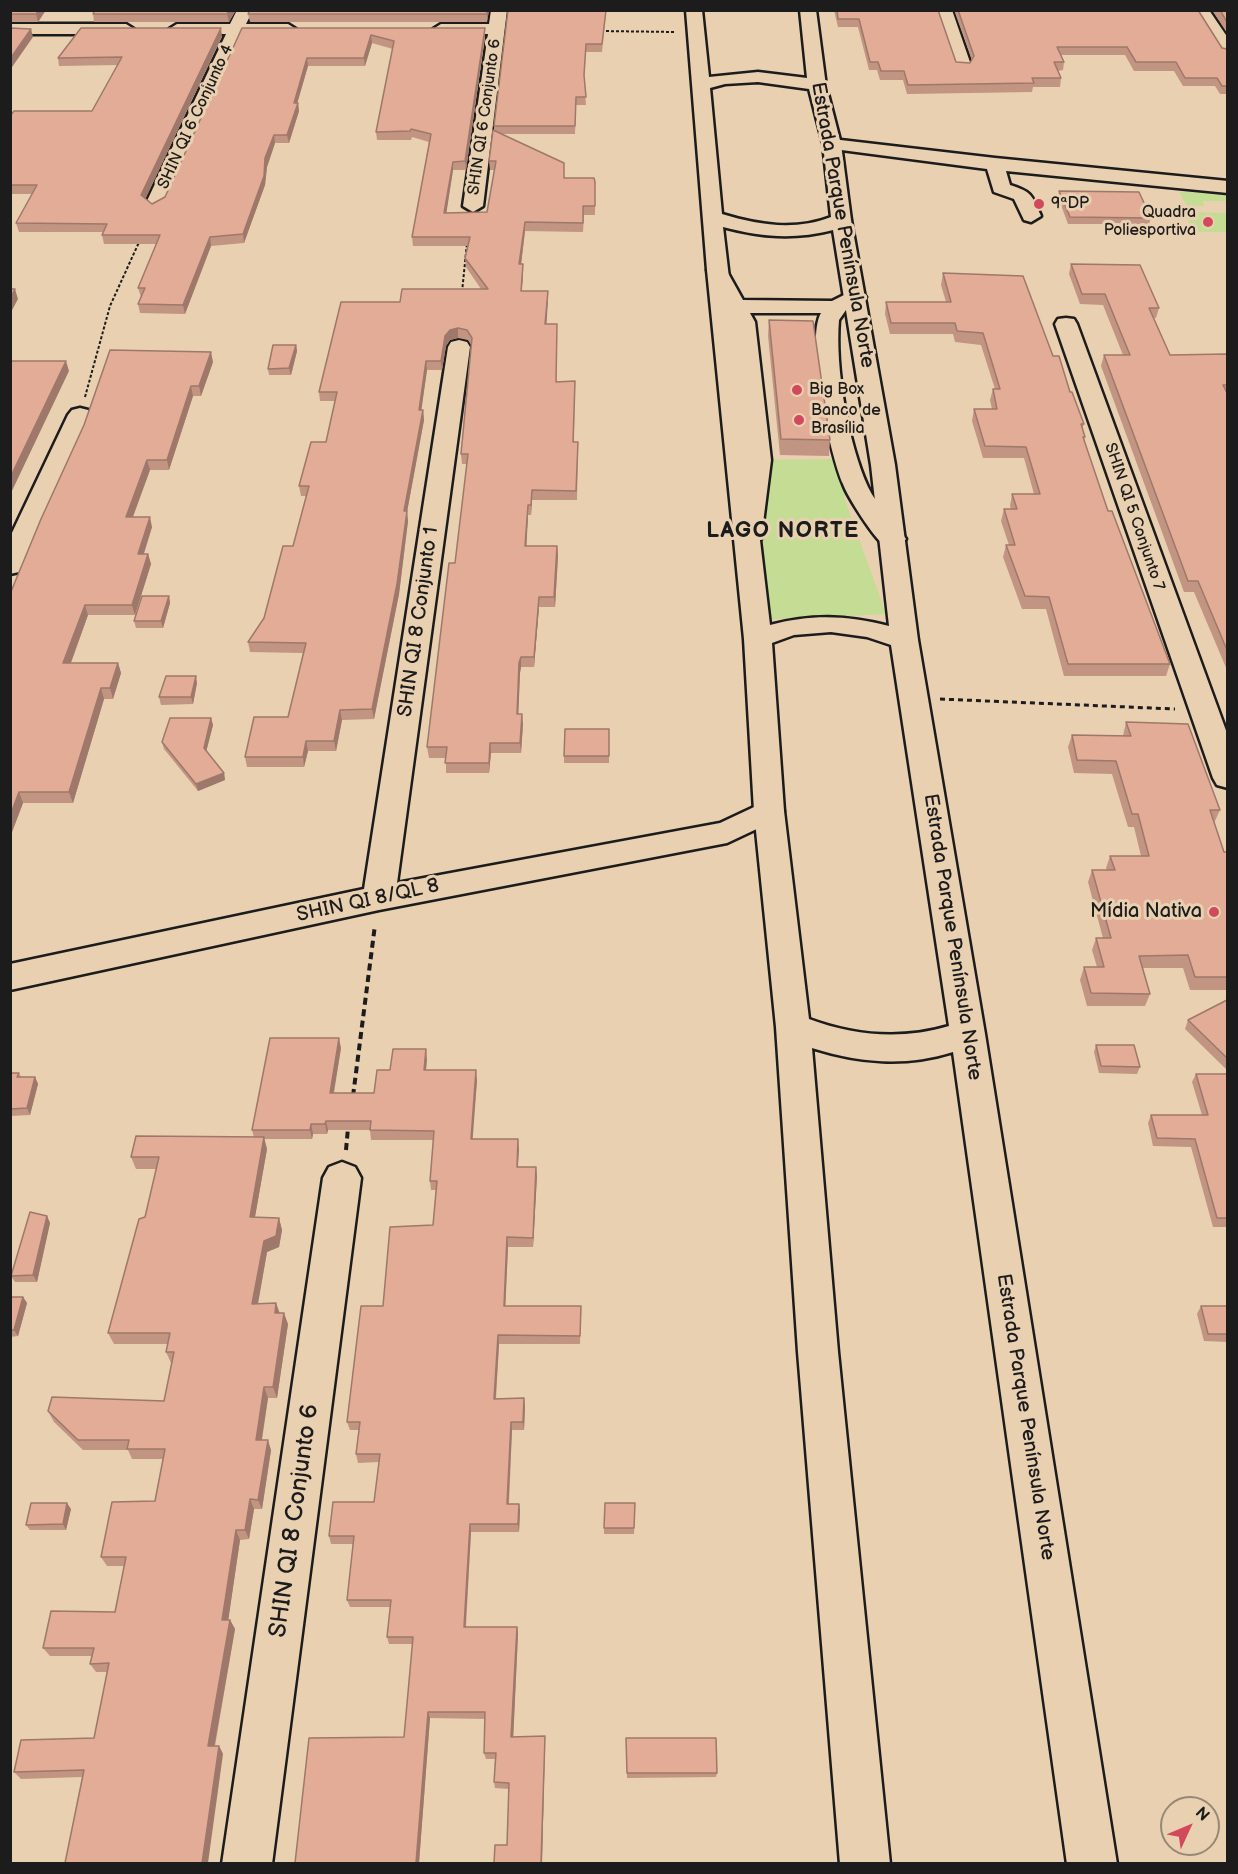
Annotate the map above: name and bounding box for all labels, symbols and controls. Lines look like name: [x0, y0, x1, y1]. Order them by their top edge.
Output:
street label: SHIN QI 6 Conjunto 6: [465, 38, 505, 196]
street label: SHIN QI 6 Conjunto 4: [154, 42, 238, 192]
street label: Estrada Parque Península Norte: [805, 80, 879, 370]
place label: 9ªDP: [1051, 194, 1089, 214]
marker: 9ªDP: [1032, 197, 1046, 211]
place label: Quadra Poliesportiva: [1104, 203, 1196, 241]
marker: Quadra Poliesportiva: [1201, 215, 1215, 229]
place label: Big Box: [809, 380, 864, 400]
marker: Big Box: [790, 383, 804, 397]
place label: Banco de Brasília: [811, 401, 881, 439]
marker: Banco de Brasília: [792, 413, 806, 427]
street label: SHIN QI 5 Conjunto 7: [1100, 441, 1168, 593]
district label: LAGO NORTE: [706, 518, 860, 544]
street label: SHIN QI 8 Conjunto 1: [394, 525, 444, 719]
street label: Estrada Parque Península Norte: [917, 792, 987, 1082]
street label: SHIN QI 8/QL 8: [295, 874, 441, 928]
place label: Mídia Nativa: [1090, 900, 1202, 924]
marker: Mídia Nativa: [1207, 905, 1221, 919]
street label: Estrada Parque Península Norte: [990, 1272, 1060, 1562]
street label: SHIN QI 8 Conjunto 6: [264, 1402, 326, 1640]
north arrow: [1160, 1796, 1220, 1856]
text: N: [1191, 1804, 1213, 1825]

